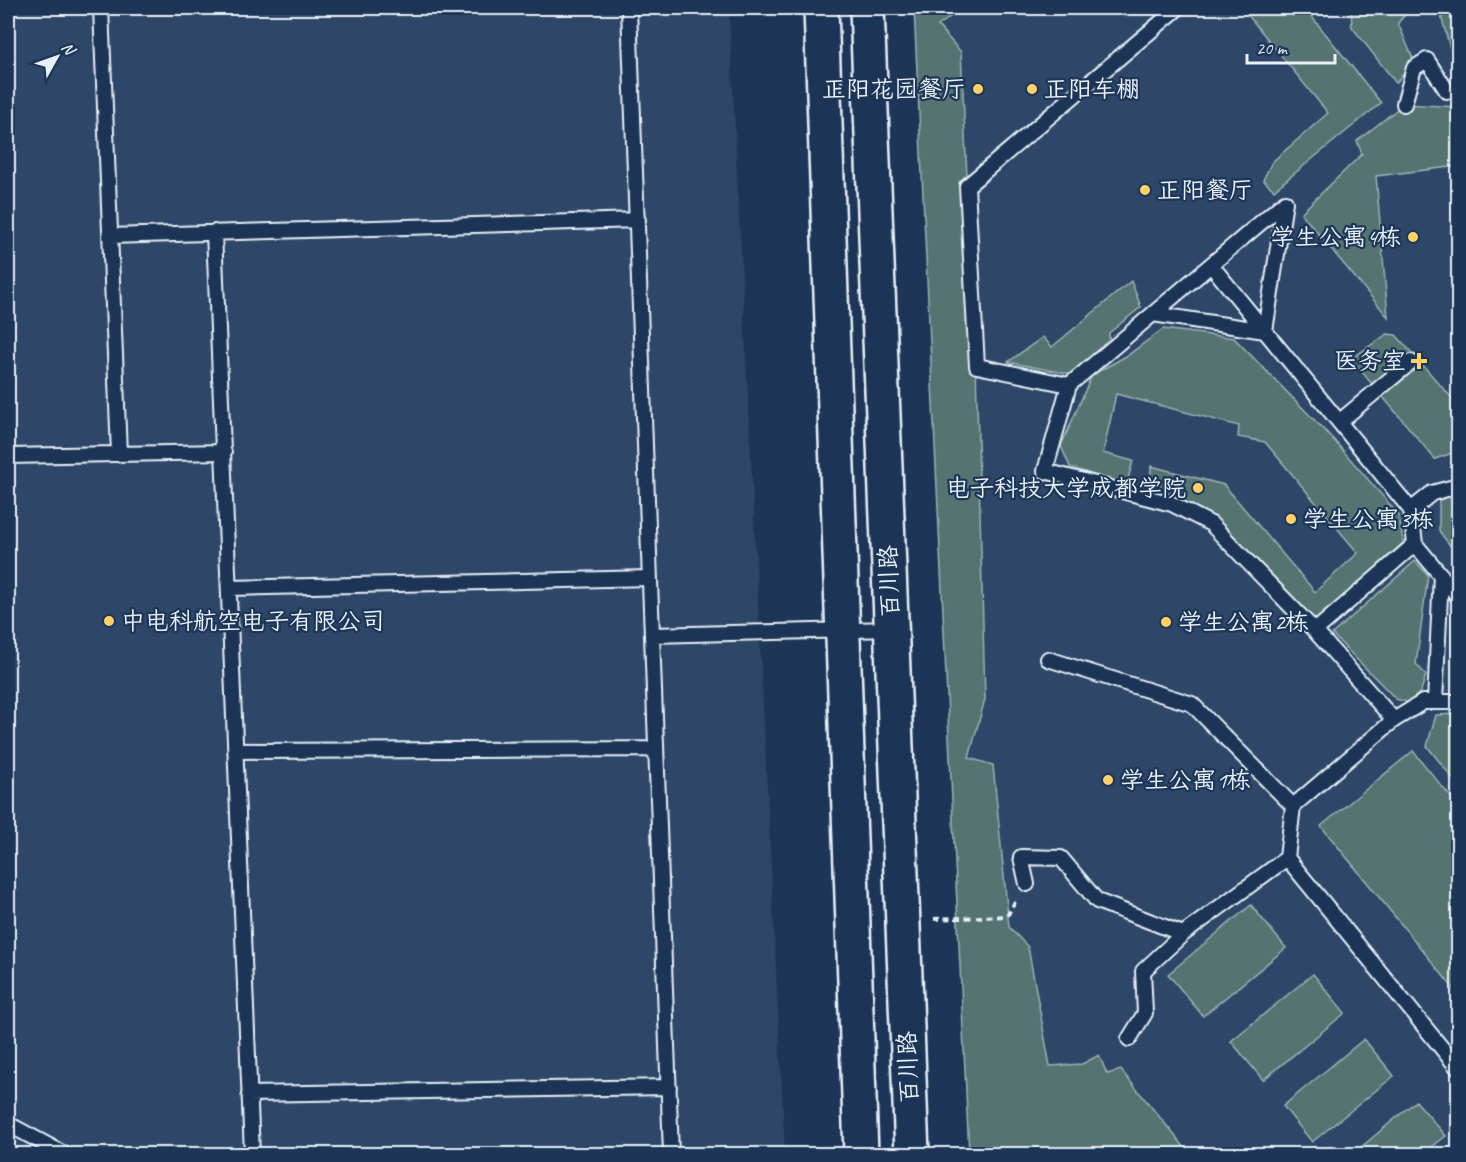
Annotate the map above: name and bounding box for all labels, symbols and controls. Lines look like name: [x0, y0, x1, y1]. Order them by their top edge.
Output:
north arrow: [27, 27, 87, 87]
scale bar: [1247, 27, 1336, 65]
text: 20 m: [1256, 37, 1289, 59]
text: N: [57, 38, 81, 61]
place label: 正阳花园餐厅: [822, 74, 966, 104]
place label: 正阳车棚: [1044, 74, 1140, 104]
marker: 正阳花园餐厅: [971, 82, 985, 96]
marker: 正阳车棚: [1025, 82, 1039, 96]
place label: 正阳餐厅: [1157, 175, 1253, 205]
marker: 正阳餐厅: [1138, 183, 1152, 197]
place label: 学生公寓4栋: [1270, 222, 1401, 252]
marker: 学生公寓4栋: [1406, 230, 1420, 244]
place label: 医务室: [1334, 346, 1406, 376]
marker: 医务室: [1410, 352, 1428, 370]
place label: 电子科技大学成都学院: [946, 473, 1186, 503]
marker: 电子科技大学成都学院: [1191, 481, 1205, 495]
place label: 学生公寓3栋: [1303, 504, 1434, 534]
marker: 学生公寓3栋: [1284, 512, 1298, 526]
street label: 百川路: [873, 544, 905, 618]
place label: 中电科航空电子有限公司: [121, 606, 385, 636]
place label: 学生公寓2栋: [1178, 607, 1309, 637]
marker: 中电科航空电子有限公司: [102, 614, 116, 628]
marker: 学生公寓2栋: [1159, 615, 1173, 629]
place label: 学生公寓1栋: [1120, 765, 1251, 795]
marker: 学生公寓1栋: [1101, 773, 1115, 787]
street label: 百川路: [892, 1030, 924, 1104]

